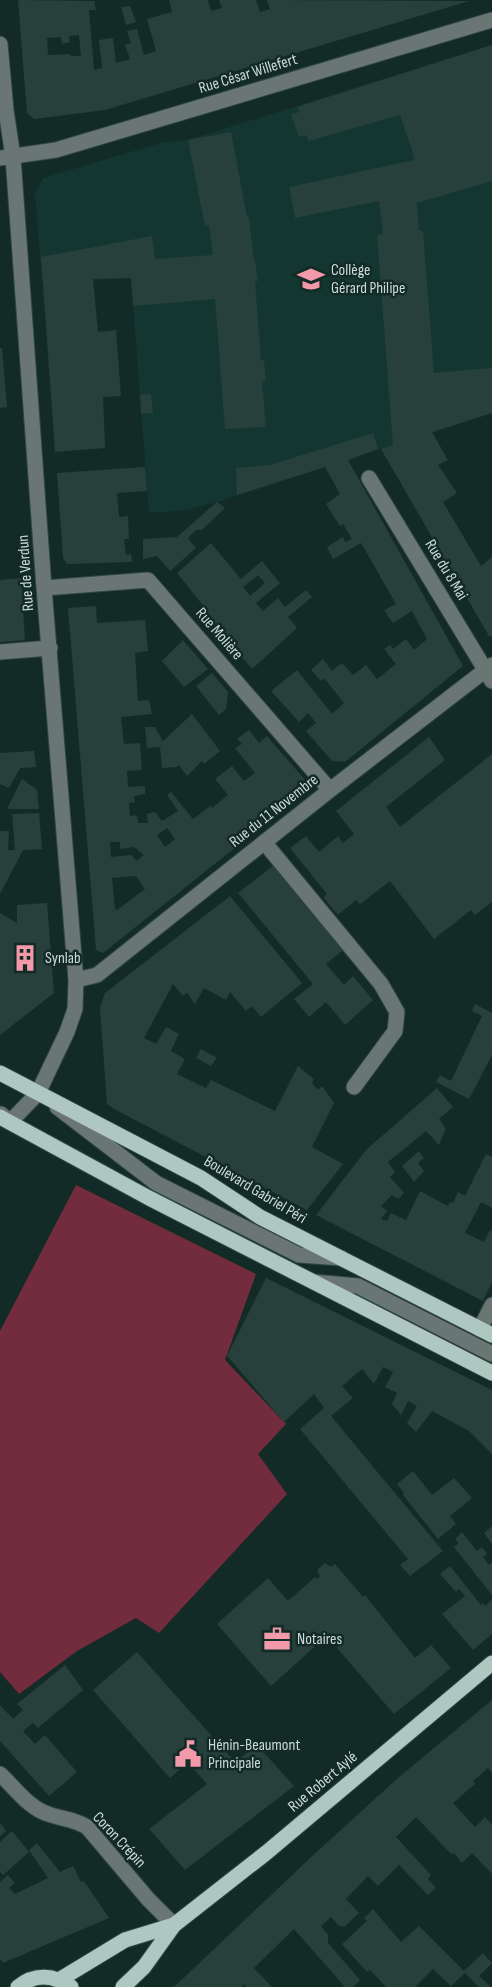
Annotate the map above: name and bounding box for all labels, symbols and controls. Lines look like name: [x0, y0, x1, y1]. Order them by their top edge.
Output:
street label: Rue César Willefert: [196, 50, 300, 98]
place label: Collège Gérard Philipe: [331, 261, 405, 298]
school or university icon: Collège Gérard Philipe: [296, 264, 326, 294]
street label: Rue de Verdun: [14, 534, 38, 612]
street label: Rue du 8 Mai: [421, 536, 471, 604]
street label: Rue Molière: [191, 604, 247, 664]
street label: Rue du 11 Novembre: [226, 770, 322, 852]
building icon: Synlab: [10, 943, 40, 973]
place label: Synlab: [45, 949, 81, 968]
street label: Boulevard Gabriel Péri: [200, 1152, 310, 1228]
office icon: Notaires: [262, 1624, 292, 1654]
place label: Notaires: [297, 1630, 343, 1649]
place label: Hénin-Beaumont Principale: [208, 1736, 300, 1773]
public building icon: Hénin-Beaumont Principale: [173, 1739, 203, 1769]
street label: Rue Robert Aylé: [285, 1748, 361, 1816]
street label: Coron Crépin: [88, 1808, 150, 1872]

